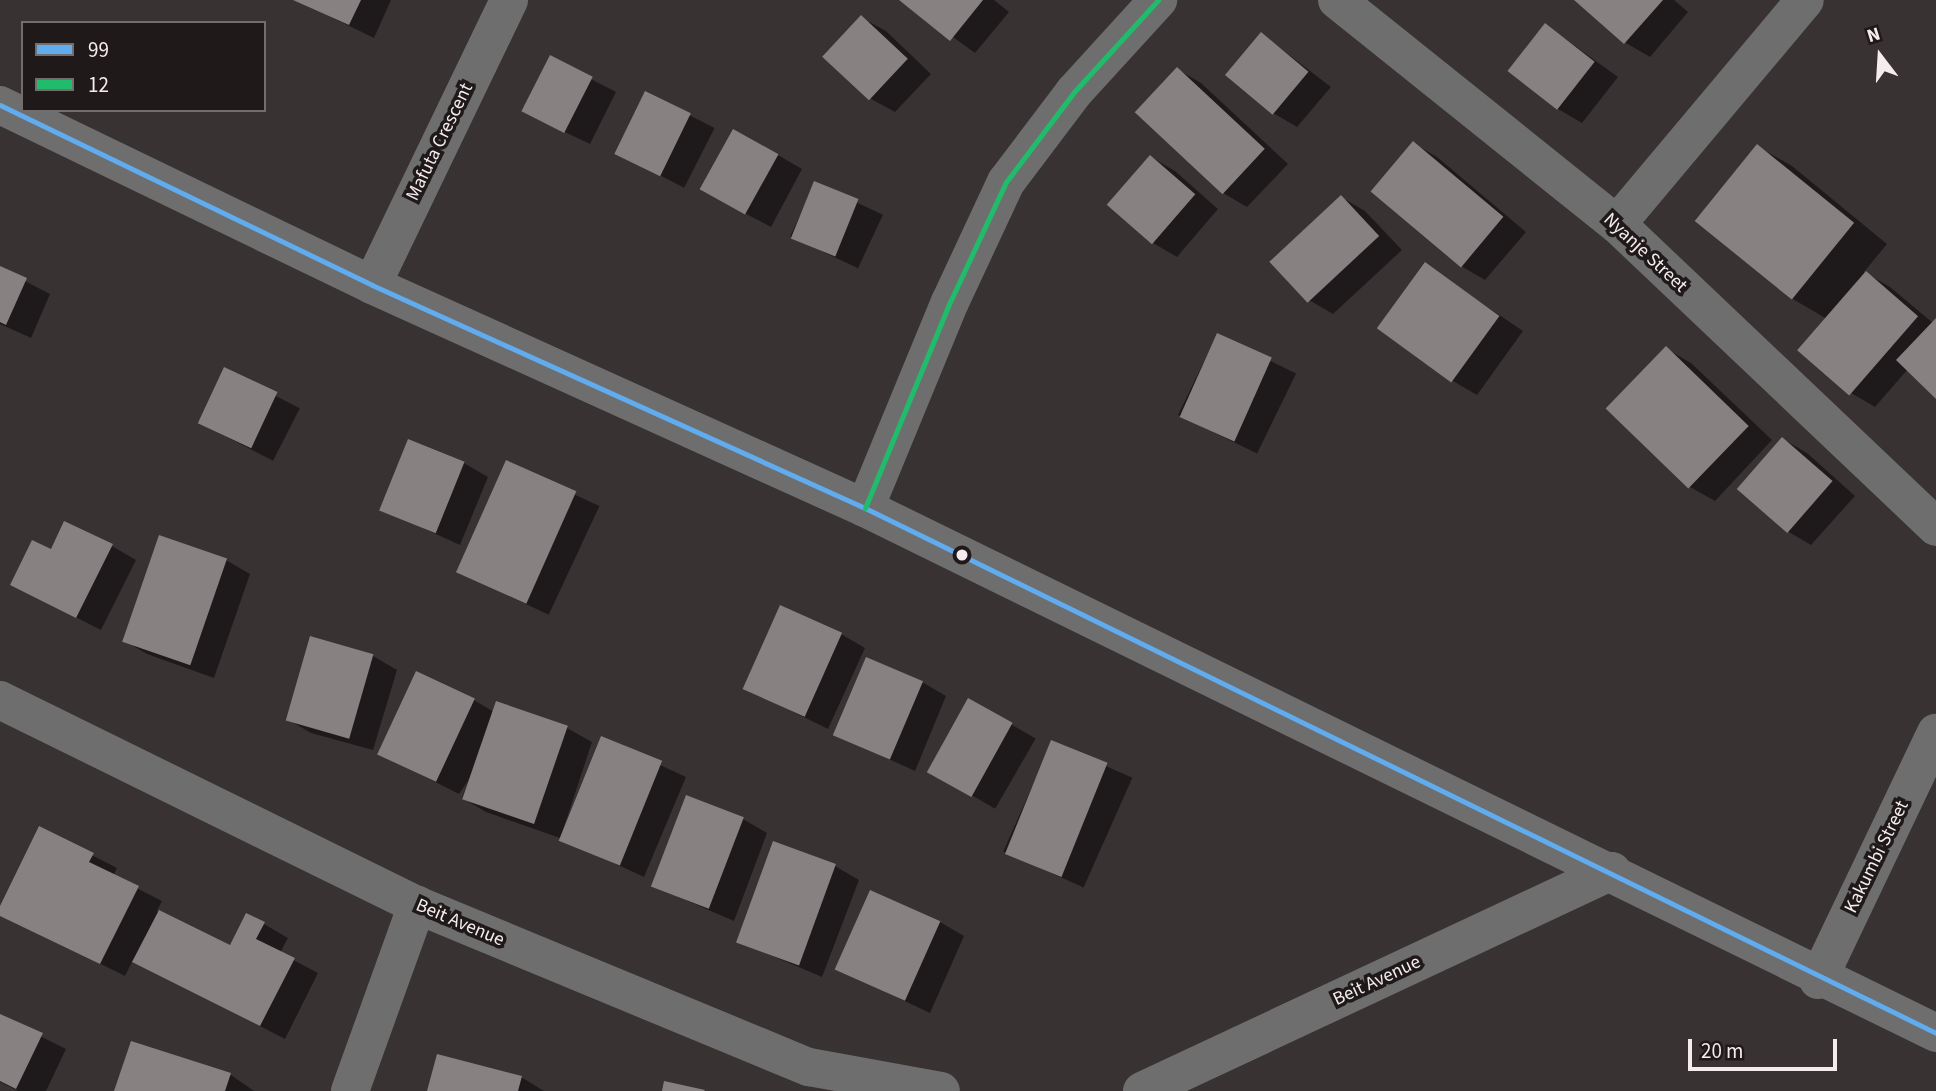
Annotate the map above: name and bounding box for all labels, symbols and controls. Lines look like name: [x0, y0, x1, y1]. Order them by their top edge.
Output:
legend: [21, 21, 266, 112]
north arrow: [1845, 21, 1915, 91]
text: N: [1864, 21, 1884, 50]
text: 99: [88, 35, 109, 65]
text: 12: [88, 70, 109, 100]
street label: Mafuta Crescent: [402, 80, 478, 204]
street label: Nyanje Street: [1598, 208, 1692, 298]
unlabelled marker: [955, 548, 969, 562]
street label: Kakumbi Street: [1840, 797, 1914, 917]
street label: Beit Avenue: [412, 894, 508, 952]
street label: Beit Avenue: [1330, 951, 1424, 1011]
scale bar: [1691, 1024, 1840, 1068]
text: 20 m: [1701, 1036, 1743, 1066]

